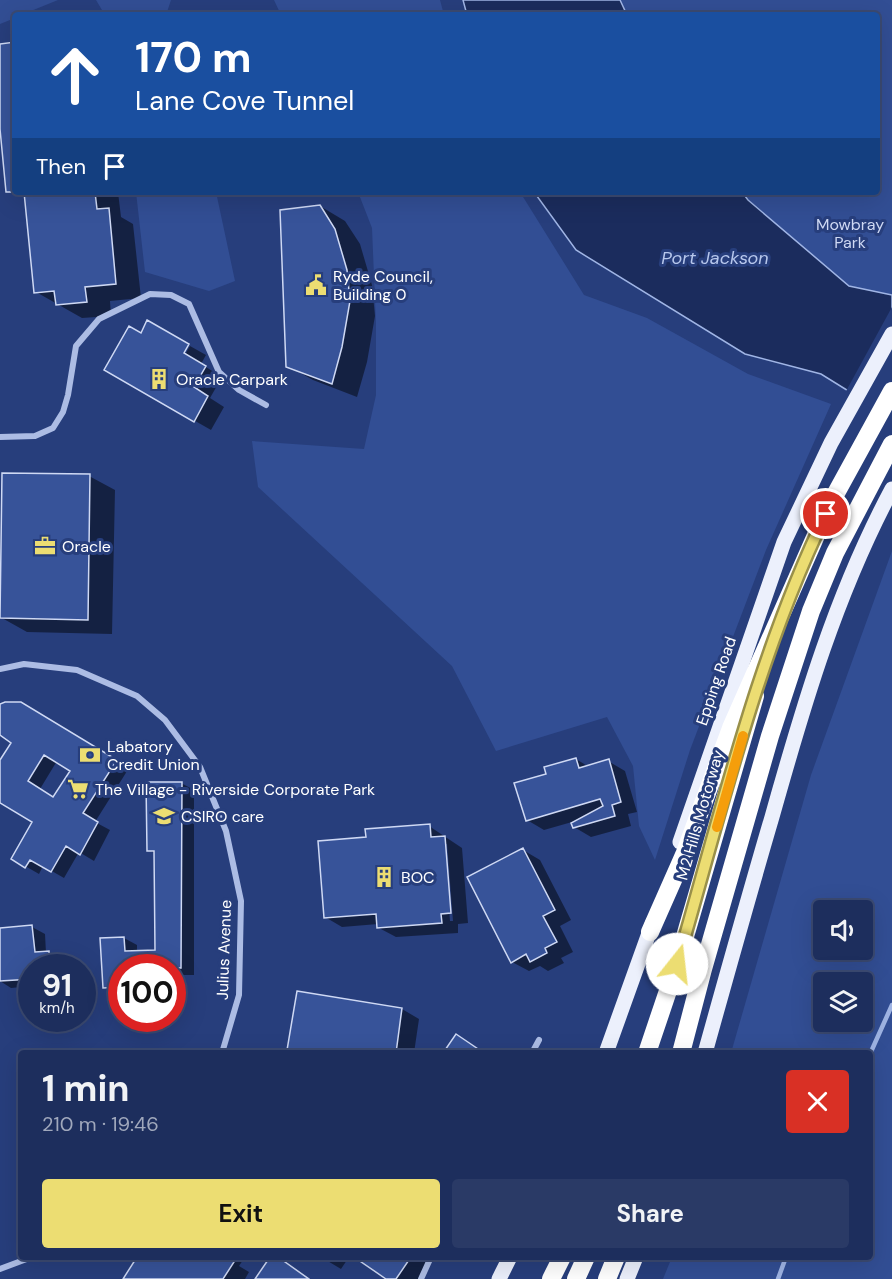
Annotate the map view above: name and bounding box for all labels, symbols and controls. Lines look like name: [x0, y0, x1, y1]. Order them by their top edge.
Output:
text: 170 m: [135, 30, 252, 85]
icon: ahead: [36, 36, 114, 114]
text: Lane Cove Tunnel: [135, 83, 354, 118]
icon: arrive: [98, 150, 131, 183]
text: Then: [36, 152, 86, 181]
park label: Mowbray Park: [816, 214, 884, 253]
water label: Port Jackson: [661, 246, 769, 270]
place label: Ryde Council, Building 0: [333, 266, 433, 305]
public building icon: Ryde Council, Building 0: [304, 273, 328, 297]
building icon: Oracle Carpark: [147, 367, 171, 391]
place label: Oracle Carpark: [176, 369, 288, 390]
pin: [800, 488, 851, 539]
icon: arrive: [809, 497, 842, 530]
office icon: Oracle: [33, 534, 57, 558]
place label: Oracle: [62, 536, 111, 557]
street label: Epping Road: [691, 634, 741, 728]
place label: Labatory Credit Union: [107, 736, 200, 775]
bank icon: Labatory Credit Union: [78, 743, 102, 767]
street label: M2 Hills Motorway: [671, 747, 729, 883]
supermarket icon: The Village - Riverside Corporate Park: [66, 777, 90, 801]
place label: The Village - Riverside Corporate Park: [95, 779, 375, 800]
school or university icon: CSIRO care: [152, 804, 176, 828]
place label: CSIRO care: [181, 806, 264, 827]
building icon: BOC: [372, 865, 396, 889]
place label: BOC: [401, 867, 435, 888]
street label: Julius Avenue: [212, 899, 236, 1001]
map controls: [813, 900, 873, 1032]
button: sound: [813, 900, 873, 960]
position arrow: [645, 932, 709, 996]
speed limit sign: 100: [108, 954, 186, 1032]
text: 91: [42, 966, 72, 1005]
button: layers: [813, 972, 873, 1032]
text: km/h: [39, 998, 75, 1018]
text: 1 min: [42, 1065, 130, 1112]
button: close: [786, 1070, 849, 1133]
text: 210 m · 19:46: [42, 1111, 159, 1137]
button: Exit: [42, 1179, 440, 1248]
button: Share: [452, 1179, 849, 1248]

